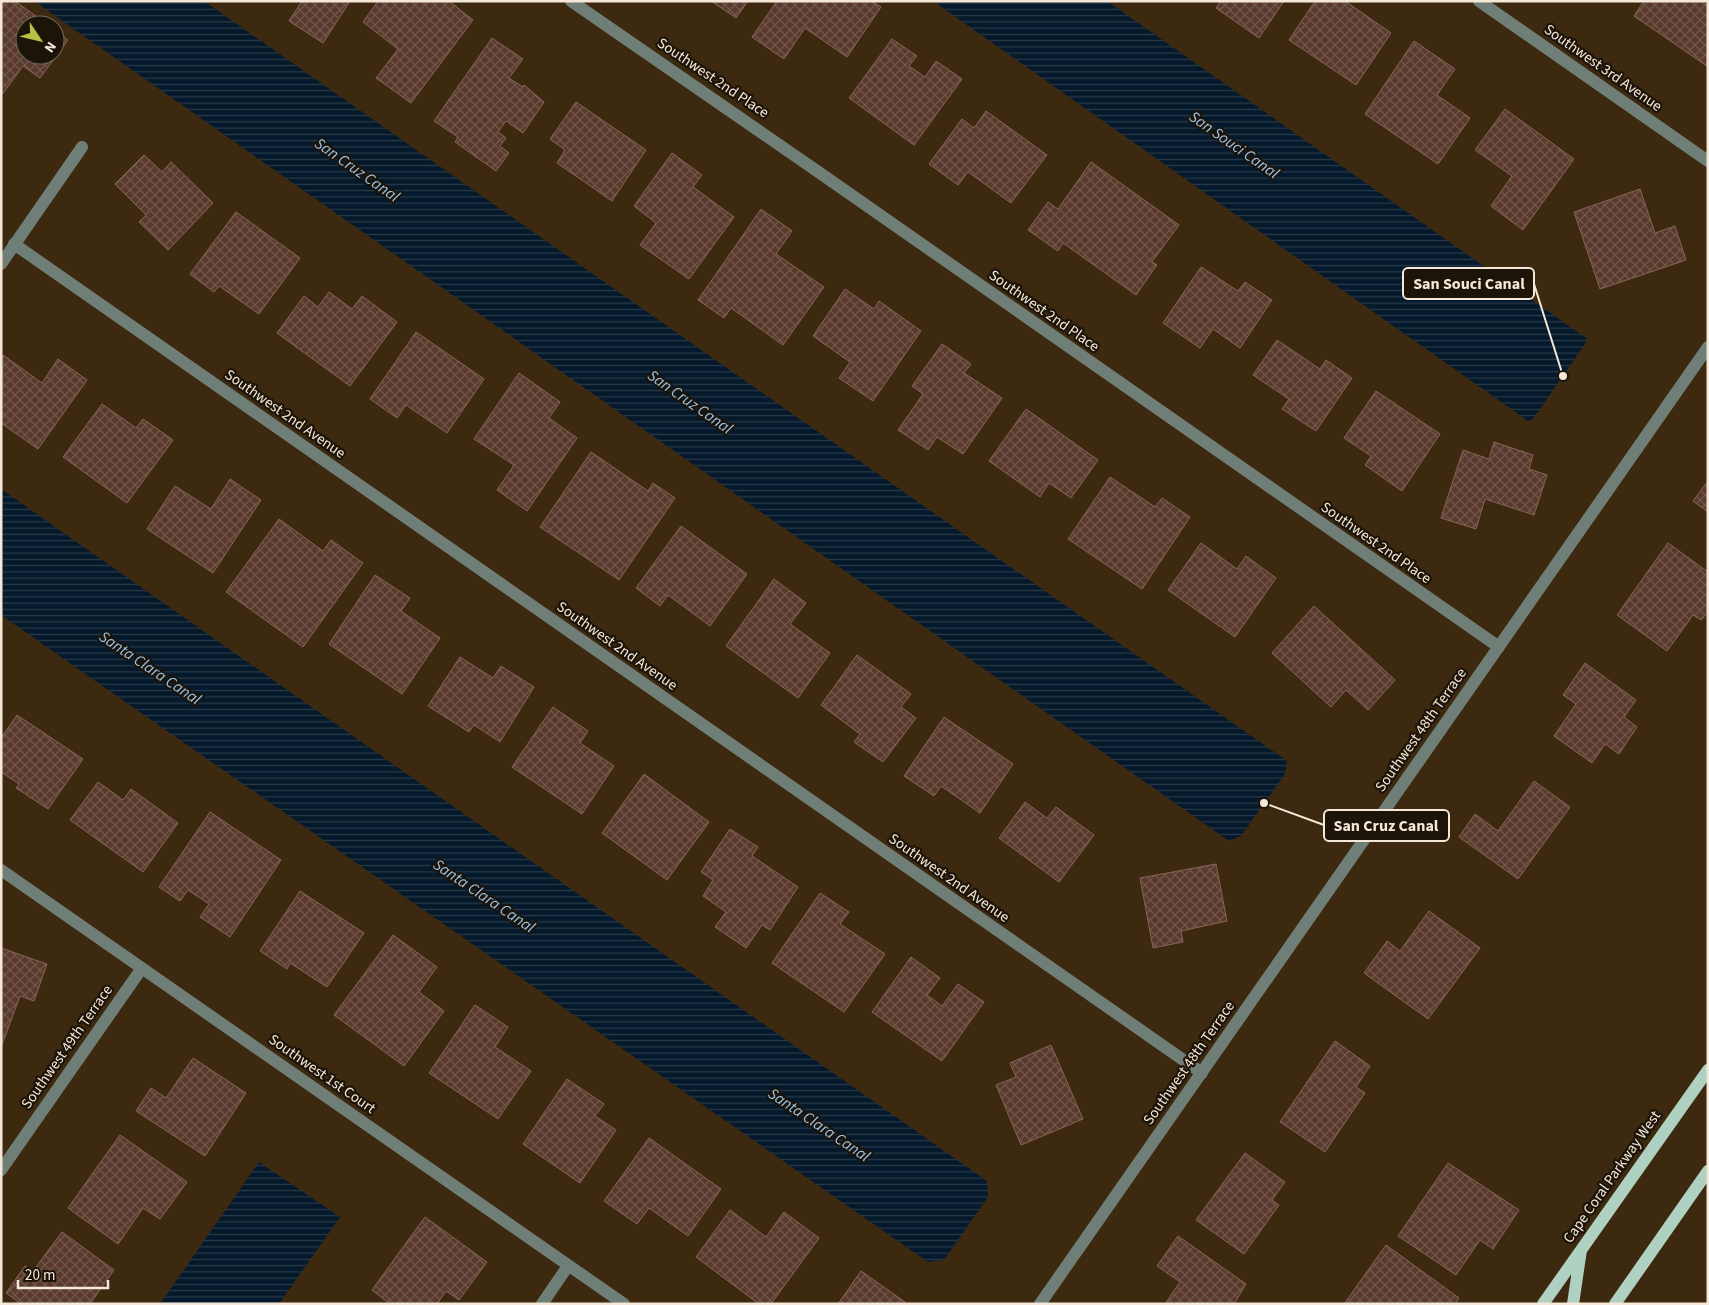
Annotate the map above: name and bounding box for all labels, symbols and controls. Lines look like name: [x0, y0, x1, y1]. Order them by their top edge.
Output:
north arrow: [15, 15, 65, 65]
street label: Southwest 3rd Avenue: [1540, 19, 1666, 117]
street label: Southwest 2nd Place: [653, 33, 773, 123]
text: N: [39, 37, 61, 56]
water label: San Souci Canal: [1185, 106, 1283, 184]
water label: San Cruz Canal: [310, 133, 404, 207]
street label: Southwest 2nd Place: [984, 265, 1104, 357]
callout: San Souci Canal: [1403, 268, 1534, 299]
text: San Souci Canal: [1413, 273, 1525, 295]
street label: Southwest 2nd Avenue: [220, 364, 350, 464]
water label: San Cruz Canal: [643, 365, 737, 439]
street label: Southwest 2nd Place: [1316, 497, 1436, 589]
street label: Southwest 2nd Avenue: [552, 596, 682, 696]
water label: Santa Clara Canal: [95, 626, 205, 710]
street label: Southwest 48th Terrace: [1370, 664, 1472, 796]
callout: San Cruz Canal: [1324, 810, 1449, 841]
text: San Cruz Canal: [1334, 815, 1439, 837]
street label: Southwest 2nd Avenue: [884, 828, 1014, 928]
water label: Santa Clara Canal: [429, 854, 539, 938]
street label: Southwest 49th Terrace: [16, 981, 118, 1113]
street label: Southwest 48th Terrace: [1138, 997, 1240, 1129]
street label: Southwest 1st Court: [264, 1029, 380, 1119]
water label: Santa Clara Canal: [764, 1083, 874, 1167]
street label: Cape Coral Parkway West: [1558, 1107, 1666, 1247]
scale bar: [18, 1258, 108, 1290]
text: 20 m: [25, 1265, 55, 1286]

